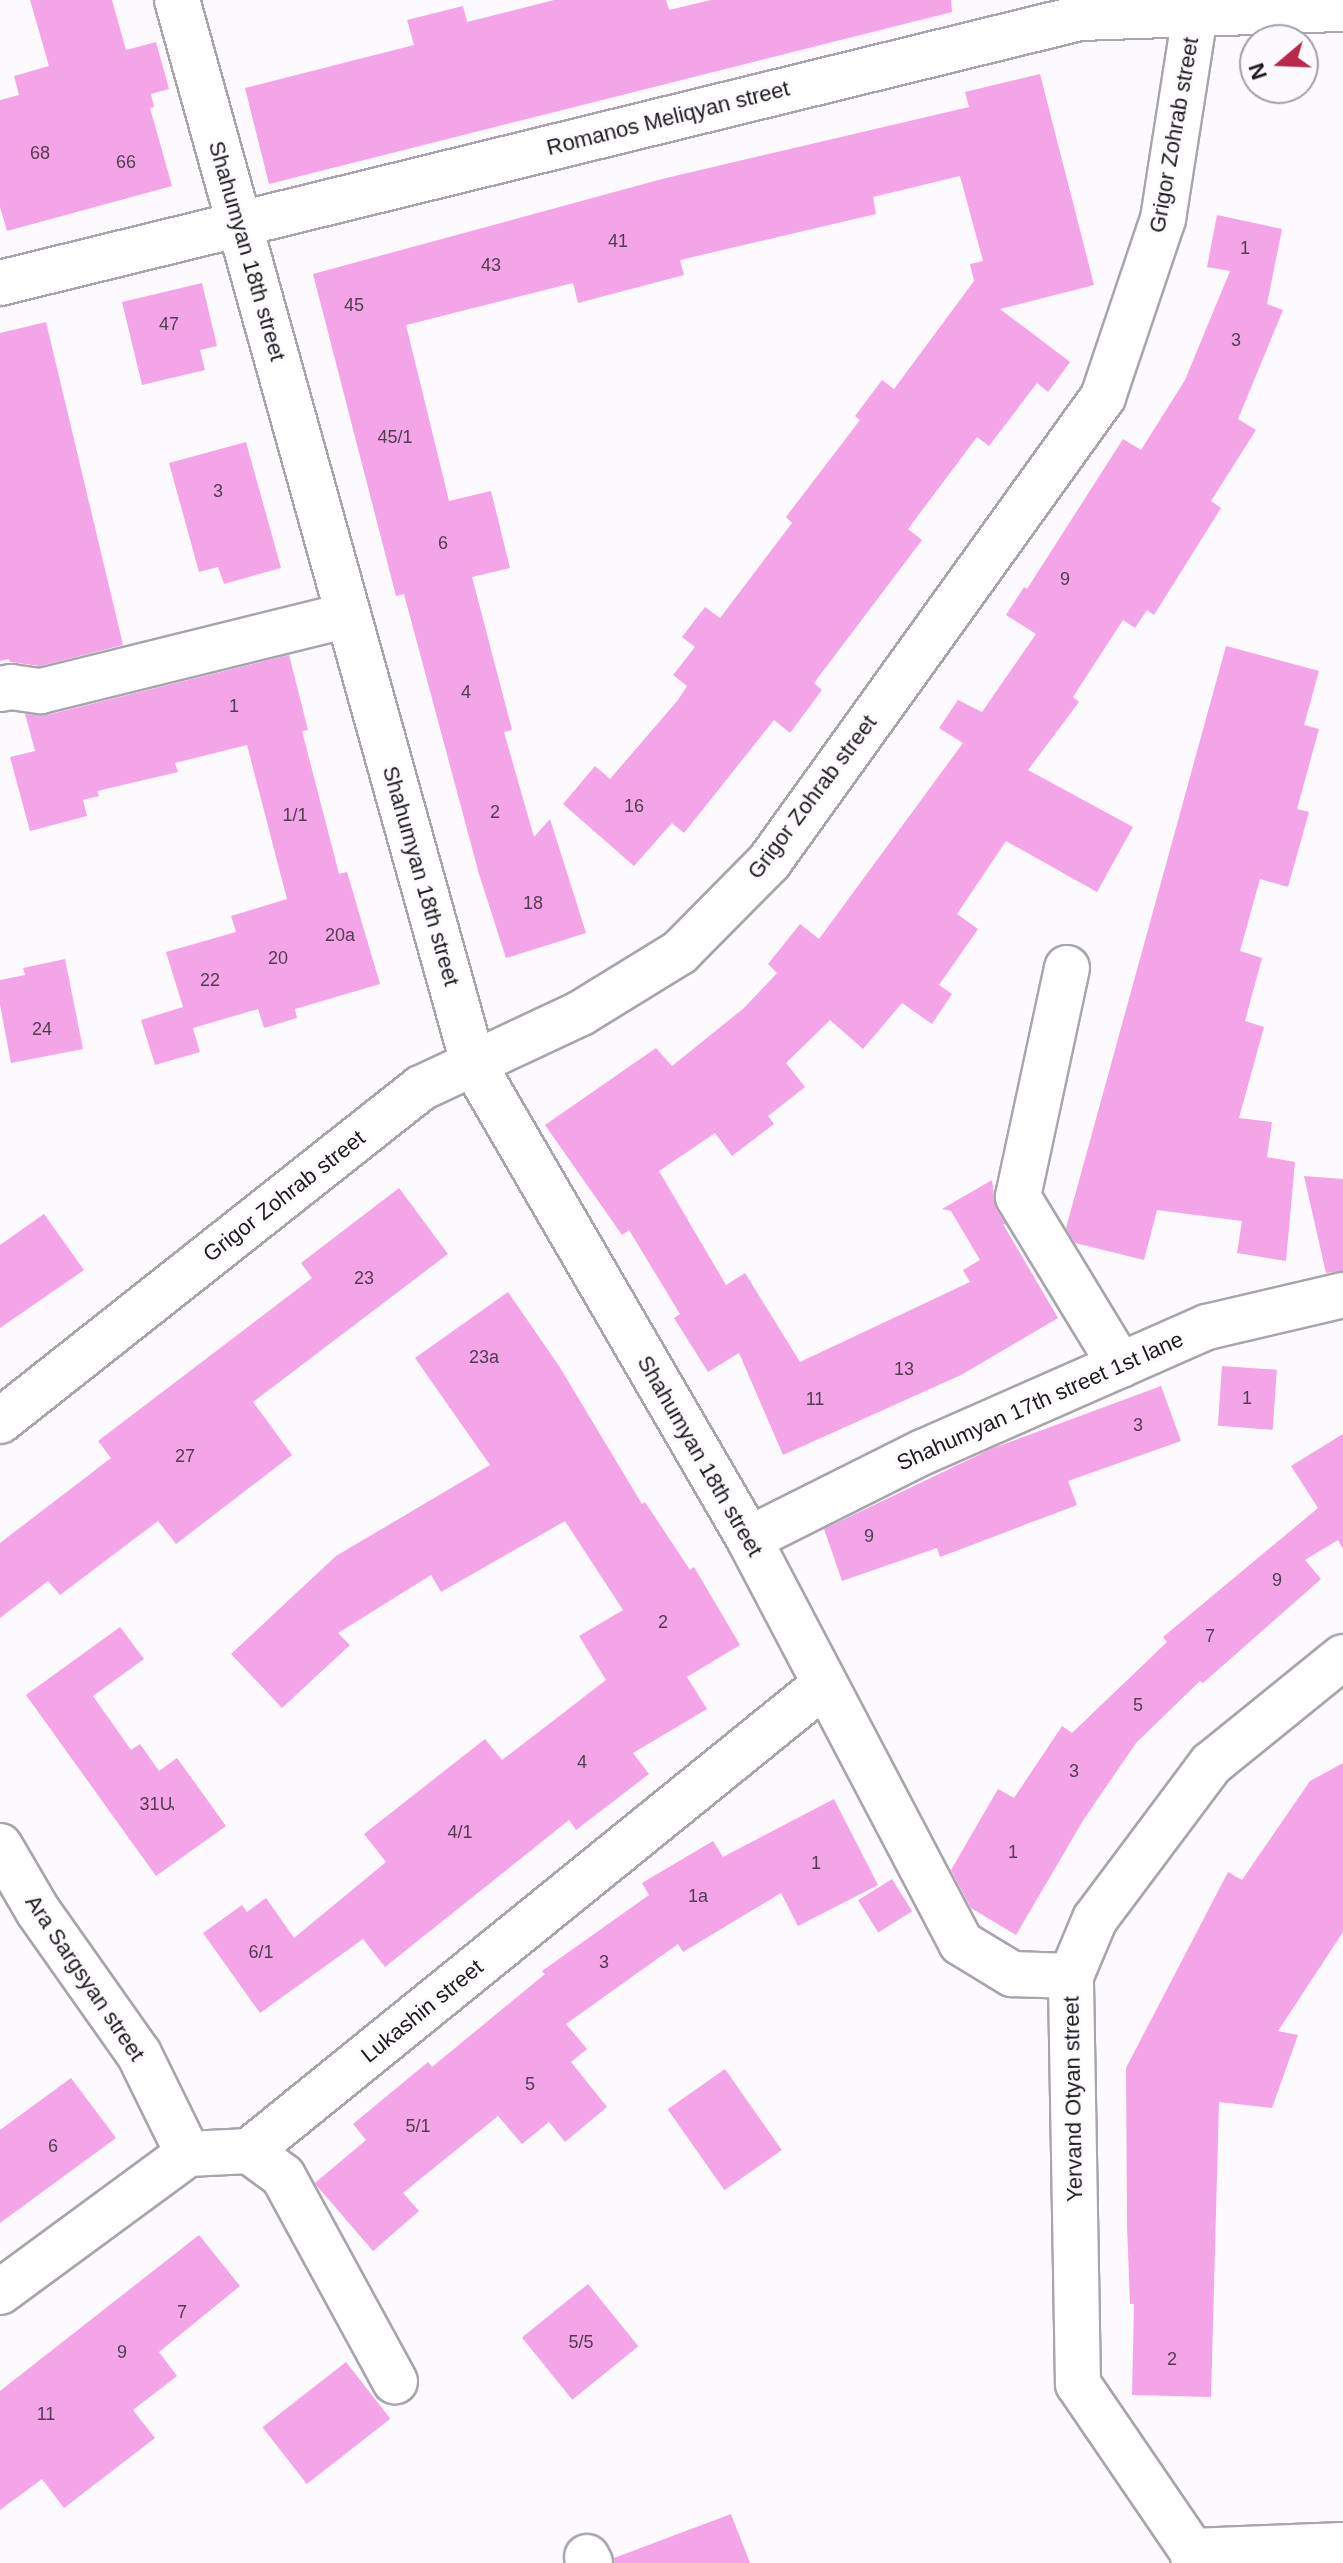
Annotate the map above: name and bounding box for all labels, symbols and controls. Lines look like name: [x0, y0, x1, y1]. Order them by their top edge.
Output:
north arrow: [1239, 24, 1319, 104]
street label: Grigor Zohrab street: [1144, 35, 1204, 235]
text: N: [1243, 60, 1272, 83]
street label: Romanos Meliqyan street: [544, 75, 792, 161]
street label: Shahumyan 18th street: [203, 138, 291, 364]
house number: 68: [30, 142, 50, 164]
house number: 66: [116, 151, 136, 173]
house number: 41: [608, 230, 628, 252]
house number: 1: [1240, 237, 1250, 259]
house number: 43: [481, 254, 501, 276]
house number: 45: [344, 294, 364, 316]
house number: 47: [159, 313, 179, 335]
house number: 3: [1231, 329, 1241, 351]
house number: 45/1: [377, 426, 413, 448]
house number: 3: [213, 480, 223, 502]
house number: 6: [438, 532, 448, 554]
house number: 9: [1060, 568, 1070, 590]
house number: 4: [461, 681, 471, 703]
house number: 1: [229, 695, 239, 717]
street label: Grigor Zohrab street: [742, 710, 882, 884]
street label: Shahumyan 18th street: [377, 763, 465, 989]
house number: 16: [624, 795, 644, 817]
house number: 2: [490, 801, 500, 823]
house number: 1/1: [282, 804, 308, 826]
house number: 18: [523, 892, 543, 914]
house number: 20a: [325, 924, 355, 946]
house number: 20: [268, 947, 288, 969]
house number: 22: [200, 969, 220, 991]
house number: 24: [32, 1018, 52, 1040]
street label: Grigor Zohrab street: [198, 1125, 370, 1267]
house number: 23: [354, 1267, 374, 1289]
street label: Shahumyan 17th street 1st lane: [893, 1326, 1187, 1476]
house number: 23a: [469, 1346, 499, 1368]
street label: Shahumyan 18th street: [632, 1351, 768, 1561]
house number: 13: [894, 1358, 914, 1380]
house number: 1: [1242, 1387, 1252, 1409]
house number: 11: [806, 1388, 824, 1410]
house number: 3: [1133, 1414, 1143, 1436]
house number: 27: [175, 1445, 195, 1467]
house number: 9: [864, 1525, 874, 1547]
house number: 9: [1272, 1569, 1282, 1591]
house number: 2: [658, 1611, 668, 1633]
house number: 7: [1205, 1625, 1215, 1647]
house number: 5: [1133, 1694, 1143, 1716]
house number: 4: [577, 1751, 587, 1773]
house number: 3: [1069, 1760, 1079, 1782]
house number: 31Ա: [140, 1793, 174, 1815]
house number: 4/1: [447, 1821, 473, 1843]
house number: 1: [1008, 1841, 1018, 1863]
house number: 1: [811, 1852, 821, 1874]
house number: 1a: [688, 1885, 708, 1907]
street label: Ara Sargsyan street: [20, 1890, 150, 2066]
house number: 6/1: [248, 1941, 274, 1963]
house number: 3: [599, 1951, 609, 1973]
street label: Lukashin street: [356, 1954, 488, 2068]
street label: Yervand Otyan street: [1058, 1996, 1088, 2202]
house number: 5: [525, 2073, 535, 2095]
house number: 5/1: [405, 2115, 431, 2137]
house number: 6: [48, 2135, 58, 2157]
house number: 7: [177, 2301, 187, 2323]
house number: 5/5: [568, 2331, 594, 2353]
house number: 9: [117, 2341, 127, 2363]
house number: 2: [1167, 2348, 1177, 2370]
house number: 11: [37, 2403, 55, 2425]

